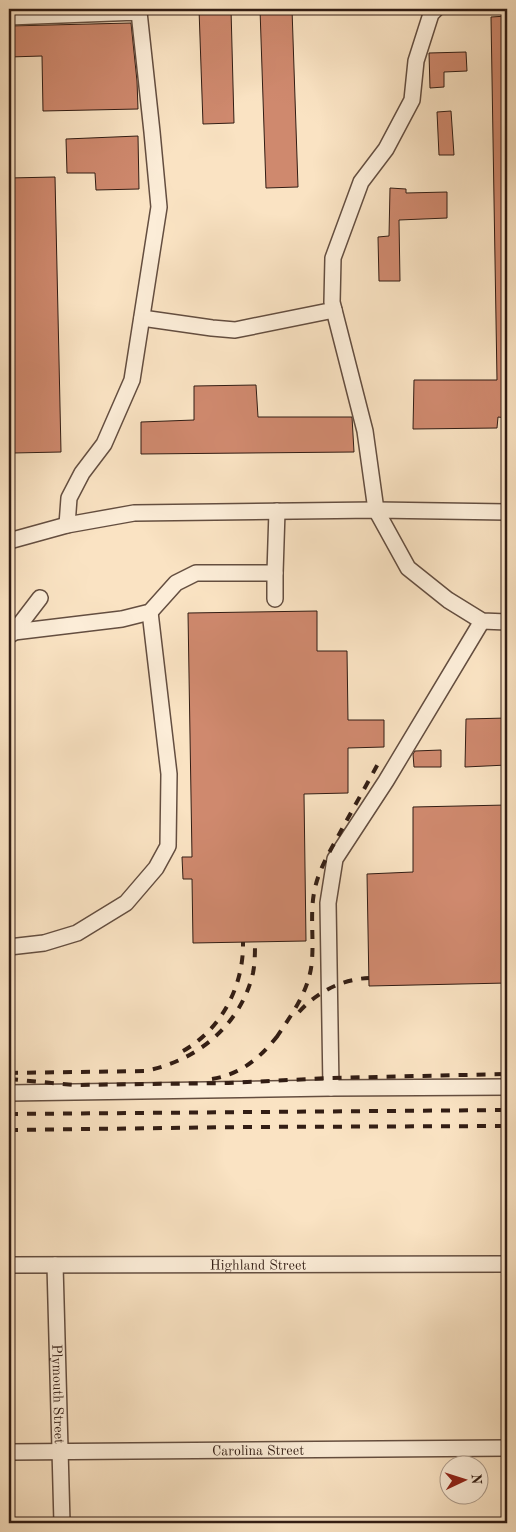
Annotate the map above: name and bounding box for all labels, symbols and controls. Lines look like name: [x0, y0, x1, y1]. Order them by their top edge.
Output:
street label: Highland Street: [210, 1258, 306, 1273]
street label: Plymouth Street: [49, 1344, 66, 1444]
street label: Carolina Street: [212, 1444, 304, 1458]
north arrow: [438, 1454, 488, 1504]
text: N: [469, 1473, 483, 1485]

